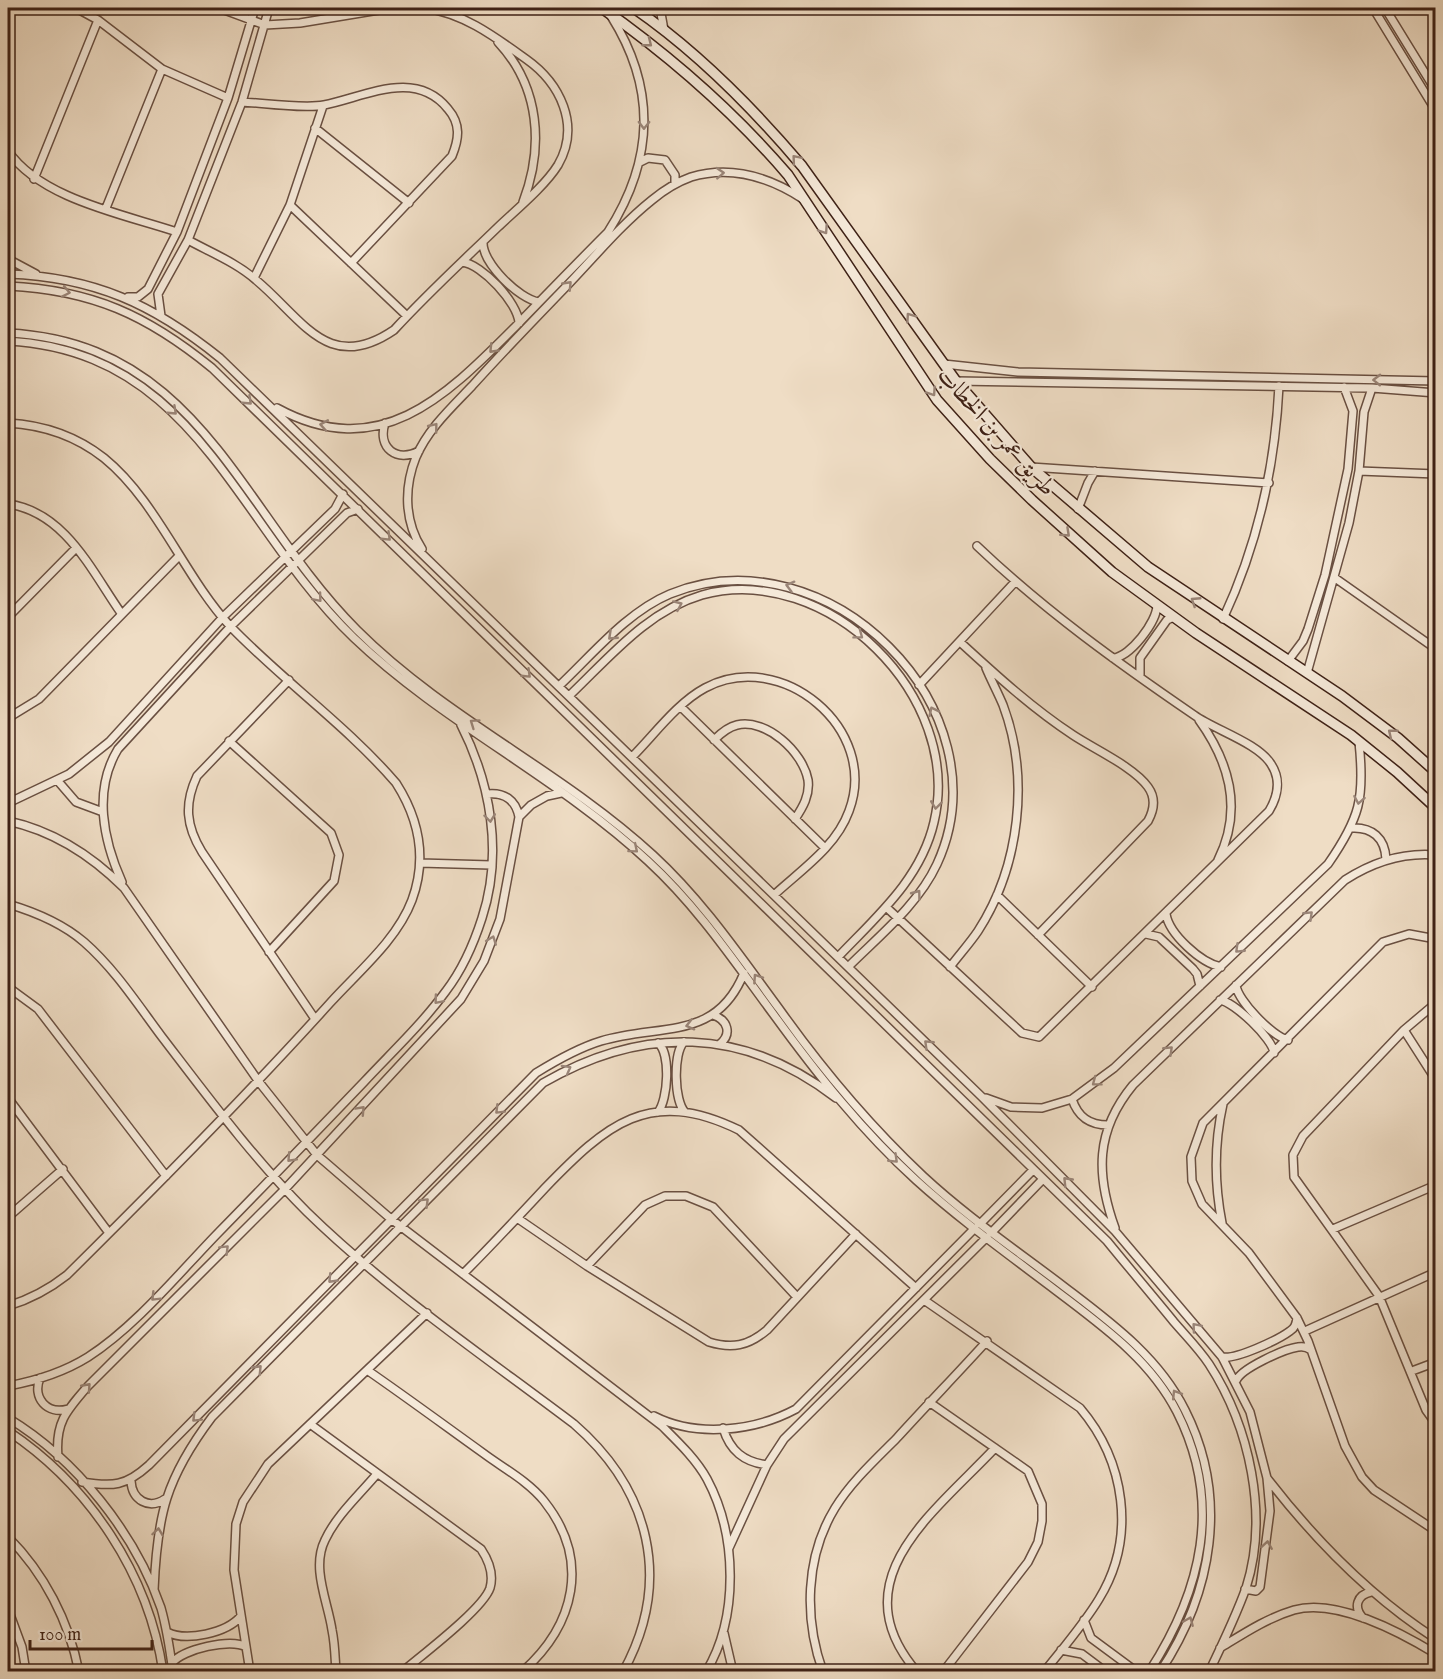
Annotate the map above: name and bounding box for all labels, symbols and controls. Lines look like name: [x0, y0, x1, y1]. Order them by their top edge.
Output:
one-way arrow: [642, 36, 653, 47]
one-way arrow: [638, 120, 650, 129]
one-way arrow: [793, 155, 804, 166]
one-way arrow: [716, 166, 725, 179]
one-way arrow: [817, 223, 828, 234]
one-way arrow: [560, 282, 571, 293]
one-way arrow: [60, 285, 70, 298]
one-way arrow: [906, 313, 917, 324]
one-way arrow: [489, 343, 500, 353]
street label: طريق عمر بن الخطاب: [929, 361, 1062, 503]
one-way arrow: [1373, 374, 1382, 386]
one-way arrow: [925, 385, 936, 396]
one-way arrow: [241, 394, 252, 405]
one-way arrow: [166, 404, 177, 415]
one-way arrow: [319, 419, 329, 432]
one-way arrow: [427, 423, 438, 434]
one-way arrow: [1060, 526, 1070, 537]
one-way arrow: [380, 530, 391, 541]
one-way arrow: [785, 581, 795, 594]
one-way arrow: [311, 591, 322, 602]
one-way arrow: [1191, 597, 1202, 608]
one-way arrow: [671, 600, 682, 612]
one-way arrow: [853, 627, 864, 638]
one-way arrow: [608, 629, 618, 640]
one-way arrow: [520, 667, 530, 678]
one-way arrow: [928, 706, 940, 717]
one-way arrow: [470, 719, 481, 730]
one-way arrow: [1387, 730, 1398, 741]
one-way arrow: [1353, 795, 1366, 805]
one-way arrow: [931, 800, 943, 809]
one-way arrow: [484, 813, 496, 822]
one-way arrow: [627, 842, 638, 853]
one-way arrow: [910, 890, 921, 901]
one-way arrow: [1301, 911, 1312, 922]
one-way arrow: [485, 936, 497, 947]
one-way arrow: [1235, 942, 1246, 953]
one-way arrow: [753, 973, 764, 984]
one-way arrow: [435, 993, 446, 1004]
one-way arrow: [685, 1017, 695, 1030]
one-way arrow: [924, 1041, 935, 1052]
one-way arrow: [1161, 1047, 1172, 1058]
one-way arrow: [561, 1065, 571, 1076]
one-way arrow: [1092, 1075, 1103, 1086]
one-way arrow: [495, 1103, 506, 1114]
one-way arrow: [353, 1106, 364, 1117]
one-way arrow: [887, 1151, 898, 1162]
one-way arrow: [287, 1152, 298, 1162]
one-way arrow: [1063, 1177, 1074, 1187]
one-way arrow: [418, 1198, 429, 1209]
one-way arrow: [217, 1246, 228, 1257]
one-way arrow: [328, 1272, 339, 1282]
one-way arrow: [151, 1290, 162, 1301]
one-way arrow: [1193, 1323, 1204, 1334]
one-way arrow: [250, 1366, 261, 1377]
one-way arrow: [80, 1384, 91, 1394]
one-way arrow: [1171, 1390, 1183, 1400]
one-way arrow: [192, 1412, 203, 1422]
one-way arrow: [152, 1527, 164, 1537]
one-way arrow: [1261, 1540, 1273, 1550]
scale bar: [30, 1613, 152, 1651]
one-way arrow: [1181, 1616, 1193, 1627]
text: 100 m: [39, 1624, 81, 1647]

